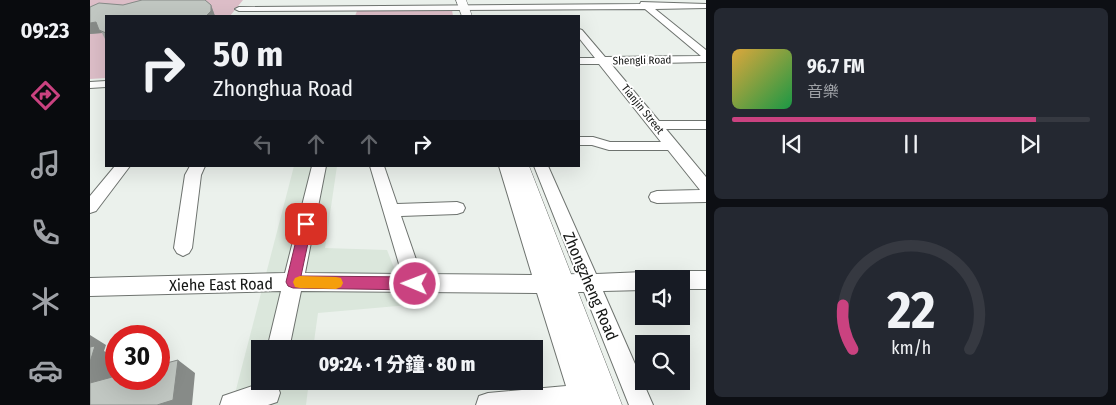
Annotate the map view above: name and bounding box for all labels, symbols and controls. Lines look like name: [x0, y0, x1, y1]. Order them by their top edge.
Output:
text: 09:23: [21, 17, 69, 44]
text: 50 m: [213, 33, 283, 75]
icon: right: [130, 35, 195, 100]
street label: Shengli Road: [613, 53, 671, 68]
text: 96.7 FM: [807, 55, 865, 78]
text: Zhonghua Road: [213, 75, 353, 102]
icon: directions: [28, 78, 63, 113]
street label: Tianjin Street: [619, 82, 667, 137]
text: 音樂: [807, 82, 839, 101]
icon: left: [249, 130, 277, 158]
icon: ahead: [302, 130, 330, 158]
icon: ahead: [355, 130, 383, 158]
icon: right: [408, 130, 436, 158]
icon: previous: [778, 130, 806, 158]
icon: pause: [897, 130, 925, 158]
icon: next: [1016, 130, 1044, 158]
icon: music: [28, 147, 63, 182]
pin: [285, 203, 327, 245]
icon: arrive: [292, 210, 320, 238]
icon: phone: [28, 215, 63, 250]
street label: Zhongzheng Road: [559, 229, 622, 343]
position arrow: [388, 257, 440, 309]
map controls: [635, 270, 690, 390]
button: sound: [635, 270, 690, 325]
street label: Xiehe East Road: [169, 274, 273, 295]
text: 22: [886, 279, 935, 342]
icon: climate: [28, 284, 63, 319]
speed limit sign: 30: [105, 325, 170, 390]
button: search: [635, 335, 690, 390]
text: km/h: [891, 337, 931, 359]
icon: car: [28, 353, 63, 388]
text: 09:24 · 1 分鐘 · 80 m: [319, 353, 475, 376]

